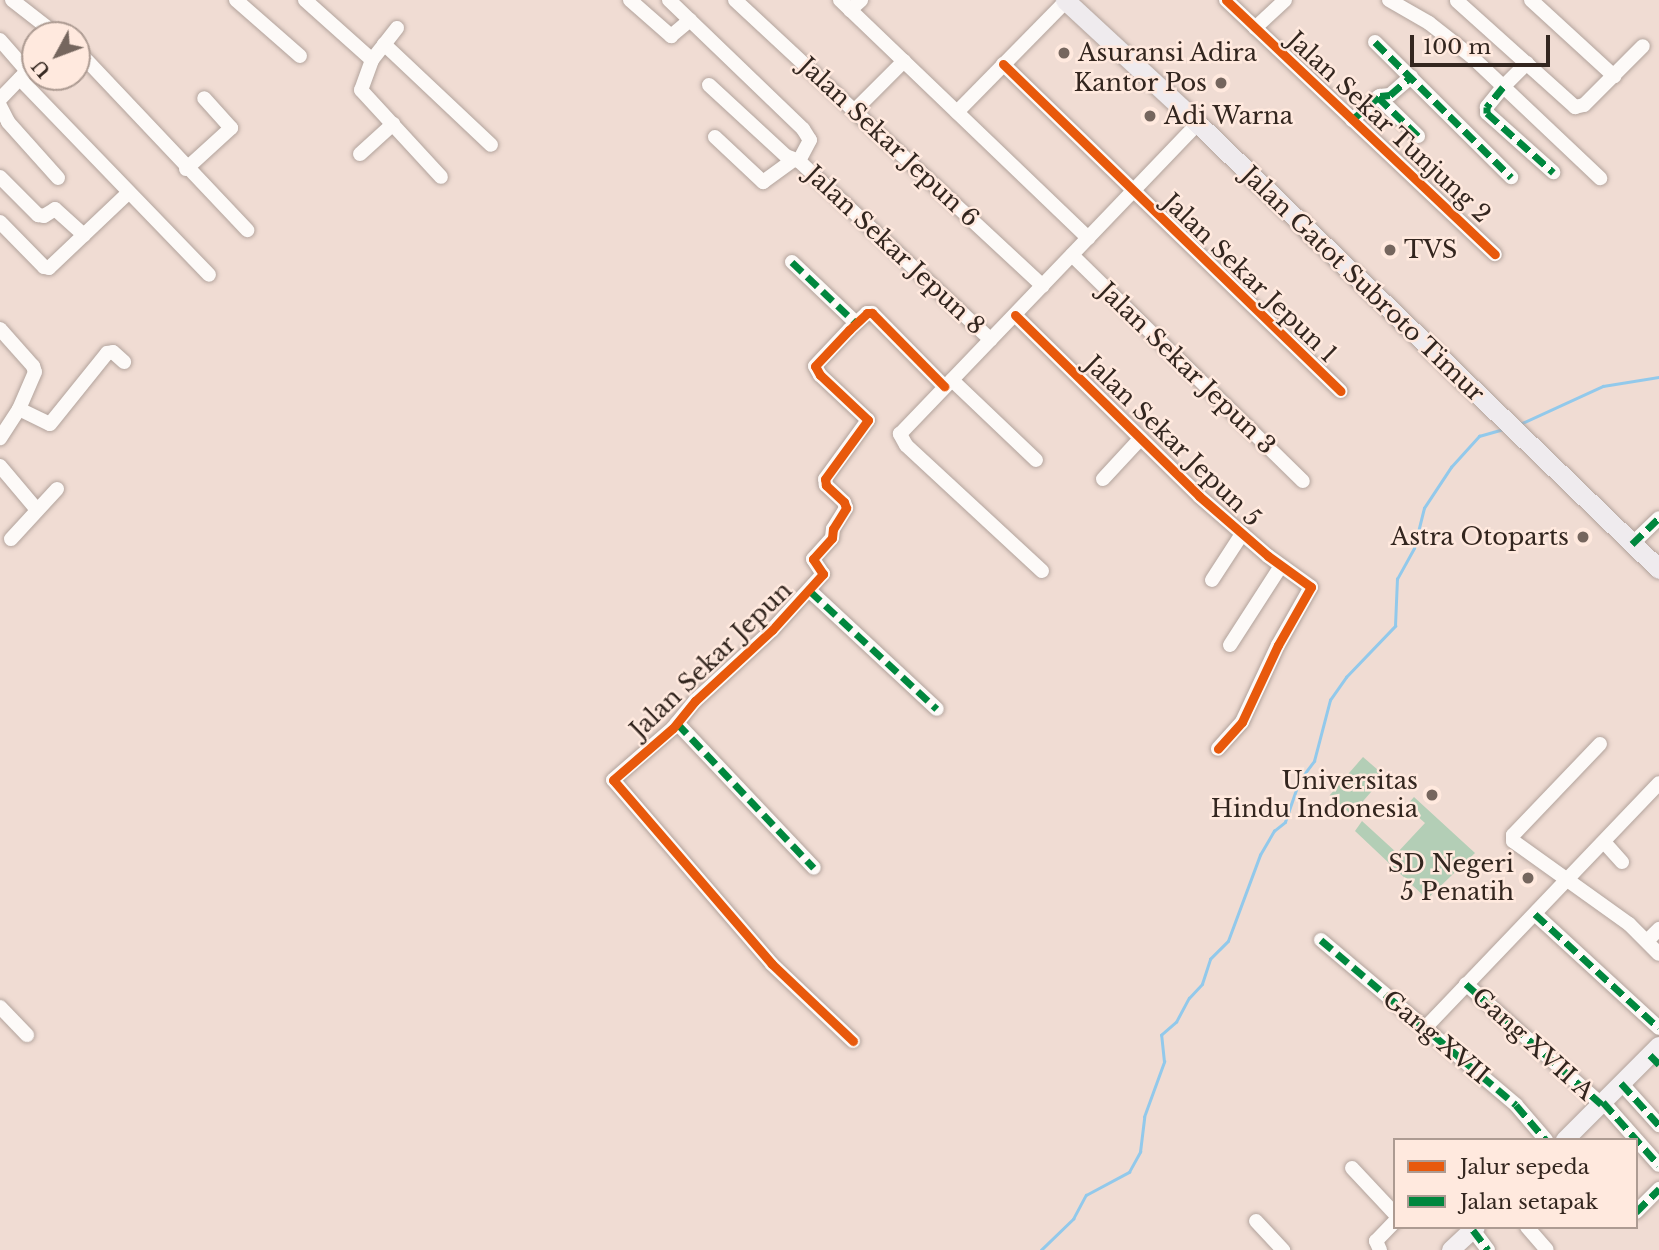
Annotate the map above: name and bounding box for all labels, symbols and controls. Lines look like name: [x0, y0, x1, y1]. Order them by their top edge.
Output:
north arrow: [21, 21, 91, 91]
scale bar: [1414, 21, 1554, 65]
street label: Jalan Sekar Tunjung 2: [1281, 25, 1497, 229]
text: 100 m: [1423, 34, 1491, 60]
place label: Asuransi Adira: [1078, 39, 1258, 67]
marker: Asuransi Adira: [1056, 45, 1072, 61]
street label: Jalan Sekar Jepun 6: [793, 51, 985, 233]
text: U: [27, 55, 55, 83]
place label: Kantor Pos: [1073, 69, 1207, 97]
marker: Kantor Pos: [1213, 75, 1229, 91]
place label: Adi Warna: [1164, 102, 1294, 130]
marker: Adi Warna: [1142, 108, 1158, 124]
street label: Jalan Sekar Jepun 8: [799, 159, 991, 341]
street label: Jalan Gatot Subroto Timur: [1235, 160, 1491, 408]
street label: Jalan Sekar Jepun 1: [1157, 187, 1343, 369]
place label: TVS: [1404, 236, 1457, 264]
marker: TVS: [1382, 242, 1398, 258]
street label: Jalan Sekar Jepun 3: [1092, 276, 1282, 460]
street label: Jalan Sekar Jepun 5: [1079, 349, 1267, 533]
place label: Astra Otoparts: [1390, 523, 1569, 551]
marker: Astra Otoparts: [1575, 529, 1591, 545]
street label: Jalan Sekar Jepun: [624, 575, 798, 745]
place label: Universitas Hindu Indonesia: [1211, 767, 1418, 823]
marker: Universitas Hindu Indonesia: [1424, 787, 1440, 803]
place label: SD Negeri 5 Penatih: [1388, 850, 1514, 906]
marker: SD Negeri 5 Penatih: [1520, 870, 1536, 886]
street label: Gang XVII A: [1465, 981, 1601, 1107]
street label: Gang XVII: [1377, 984, 1495, 1090]
legend: [1393, 1138, 1638, 1229]
text: Jalur sepeda: [1460, 1154, 1589, 1180]
text: Jalan setapak: [1460, 1189, 1598, 1215]

